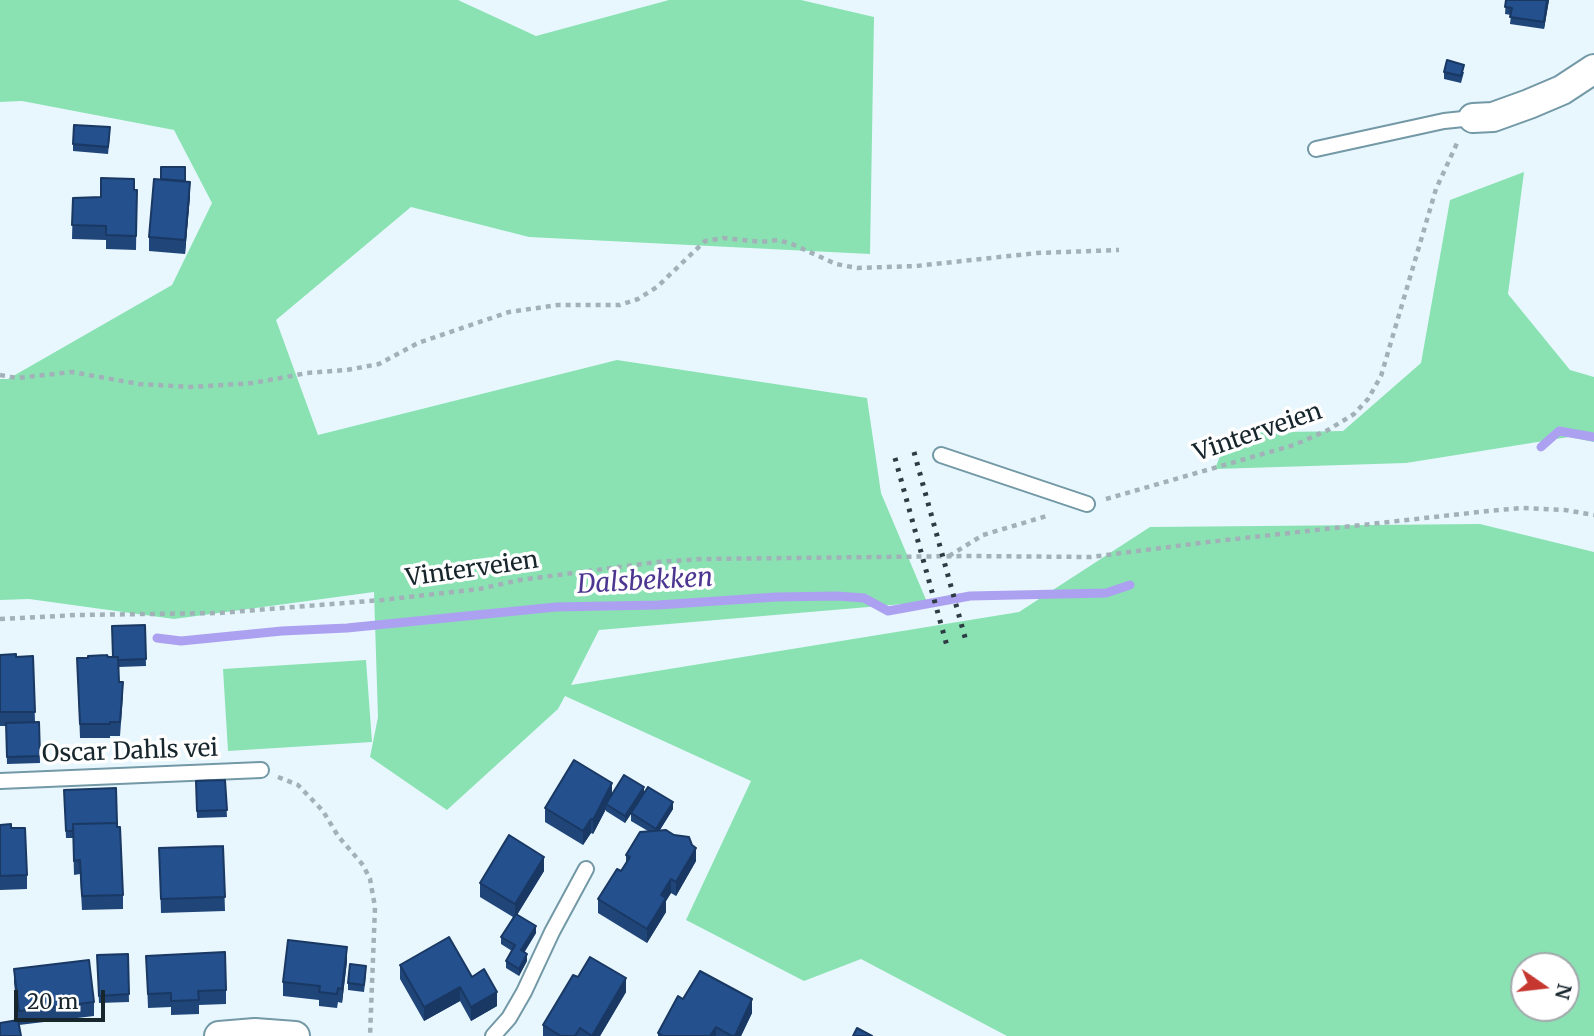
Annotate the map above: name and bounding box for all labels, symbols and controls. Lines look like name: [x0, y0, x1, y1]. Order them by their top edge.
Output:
street label: Vinterveien: [1190, 398, 1326, 468]
street label: Vinterveien: [404, 546, 540, 594]
water label: Dalsbekken: [576, 563, 714, 601]
street label: Oscar Dahls vei: [41, 735, 219, 769]
north arrow: [1510, 952, 1580, 1022]
scale bar: [18, 976, 108, 1020]
text: N: [1550, 981, 1577, 1002]
text: 20 m: [27, 988, 78, 1015]

